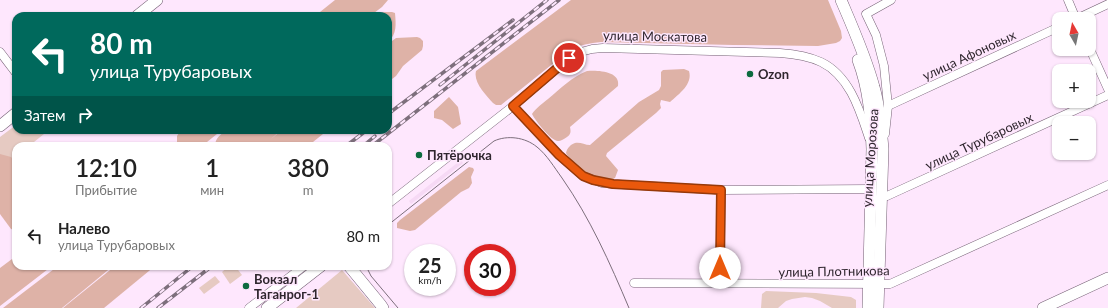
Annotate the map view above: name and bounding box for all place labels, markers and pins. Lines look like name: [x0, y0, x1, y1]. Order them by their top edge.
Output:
pin: [552, 41, 586, 75]
place label: Ozon: [758, 66, 789, 82]
marker: Ozon: [745, 69, 755, 79]
place label: Пятёрочка: [427, 147, 492, 163]
marker: Пятёрочка: [414, 150, 424, 160]
place label: Вокзал Таганрог-1: [254, 271, 319, 302]
marker: Вокзал Таганрог-1: [241, 281, 251, 291]

